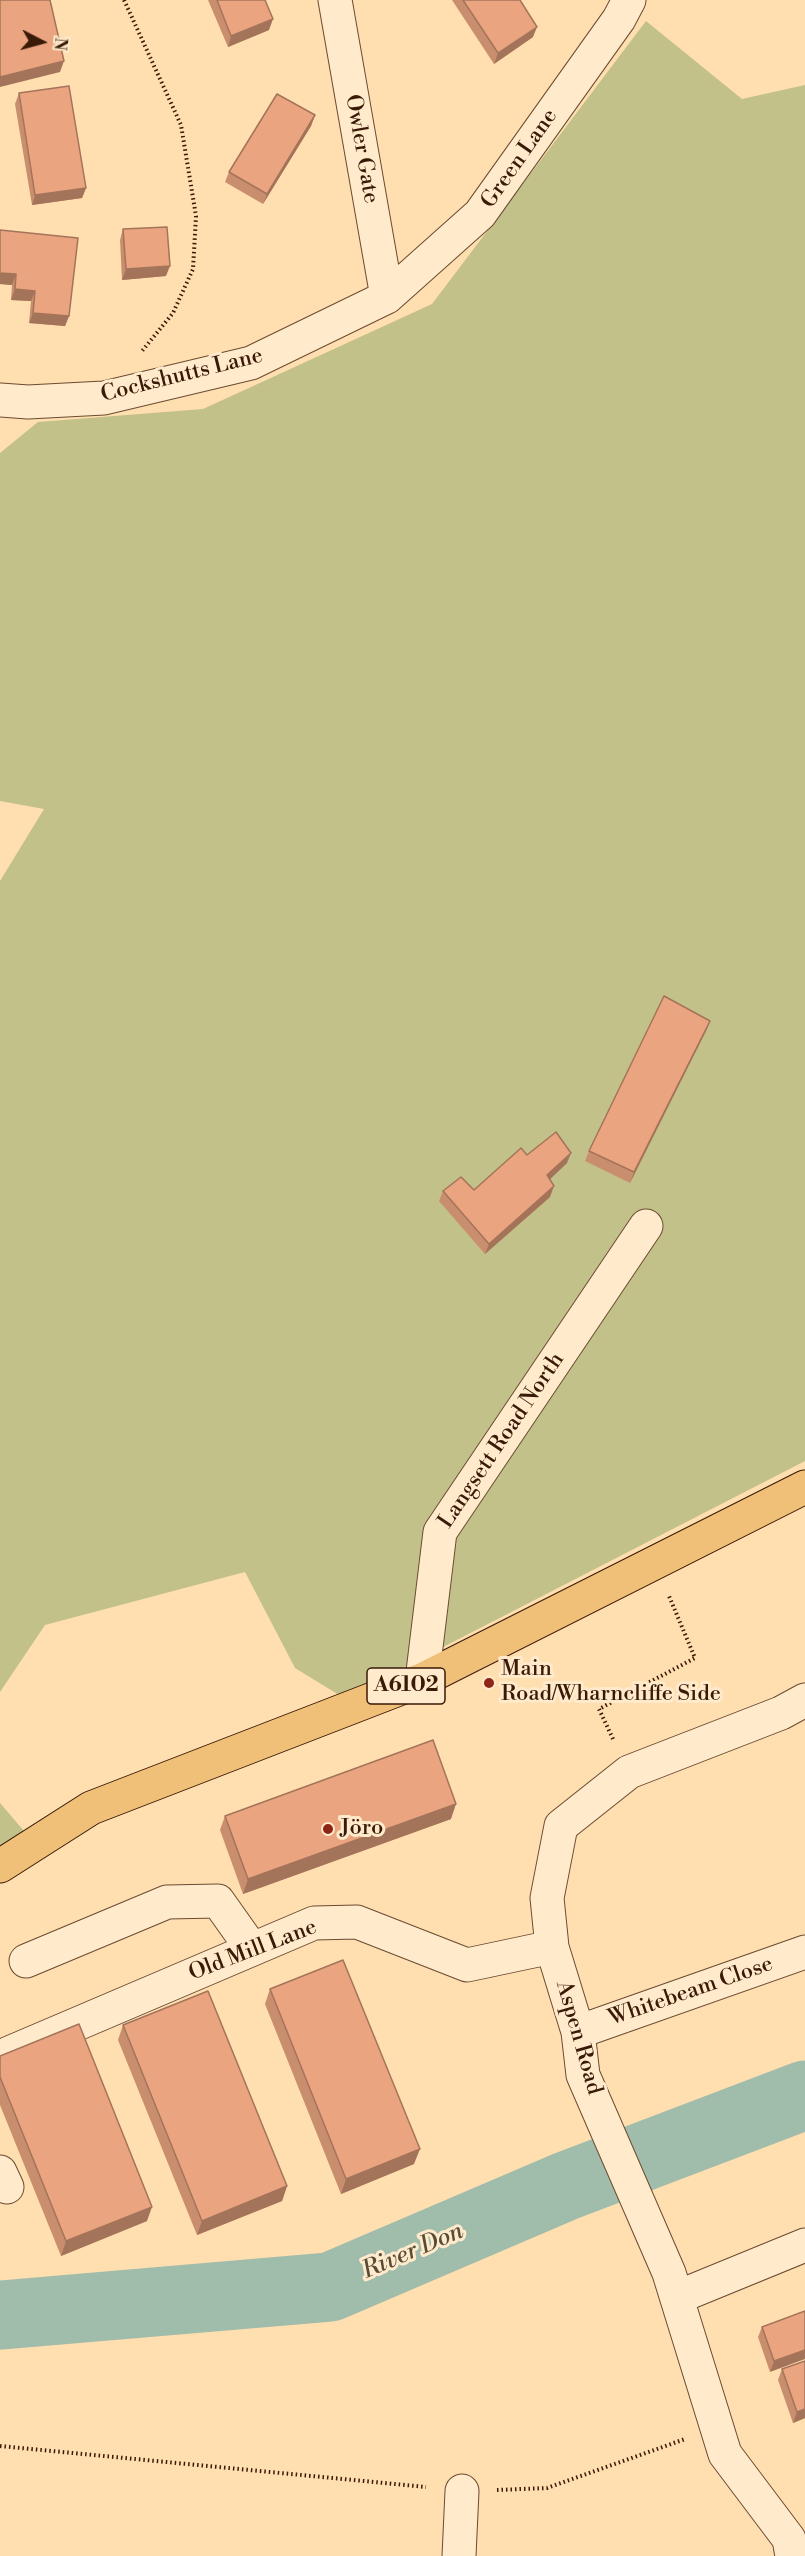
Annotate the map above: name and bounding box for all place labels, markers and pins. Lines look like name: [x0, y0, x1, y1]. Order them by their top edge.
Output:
place label: Main Road/Wharncliffe Side: [501, 1657, 721, 1708]
marker: Main Road/Wharncliffe Side: [482, 1676, 496, 1690]
place label: Jöro: [340, 1816, 383, 1842]
marker: Jöro: [321, 1822, 335, 1836]

